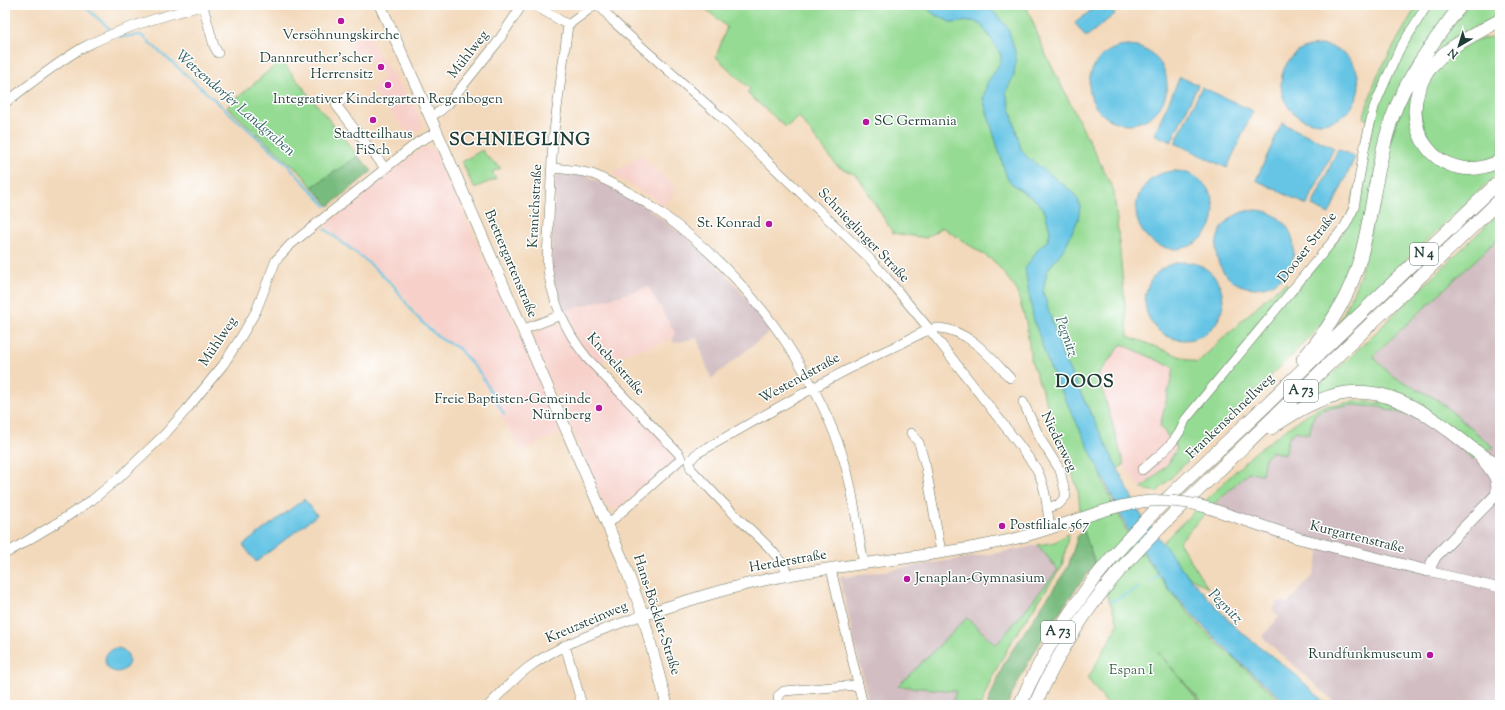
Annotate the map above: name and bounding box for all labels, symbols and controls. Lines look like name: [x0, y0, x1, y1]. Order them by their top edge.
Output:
marker: Versöhnungskirche: [336, 16, 346, 26]
place label: Versöhnungskirche: [282, 26, 400, 46]
north arrow: [1439, 26, 1479, 66]
street label: Mühlweg: [444, 27, 494, 83]
text: N: [1445, 44, 1463, 63]
water label: Wetzendorfer Landgraben: [171, 46, 300, 162]
place label: Dannreuther’scher Herrensitz: [260, 49, 374, 85]
marker: Dannreuther’scher Herrensitz: [376, 62, 386, 72]
marker: Integrativer Kindergarten Regenbogen: [383, 80, 393, 90]
place label: Integrativer Kindergarten Regenbogen: [273, 90, 503, 110]
place label: SC Germania: [874, 112, 957, 132]
marker: Stadtteilhaus FiSch: [368, 115, 378, 125]
marker: SC Germania: [861, 117, 871, 127]
place label: Stadtteilhaus FiSch: [333, 125, 413, 161]
district label: SCHNIEGLING: [449, 128, 591, 154]
street label: Kranichstraße: [524, 163, 548, 249]
street label: Schnieglinger Straße: [813, 184, 913, 288]
street label: Brettergartenstraße: [478, 207, 542, 321]
street label: Dooser Straße: [1274, 208, 1342, 288]
place label: St. Konrad: [697, 214, 761, 234]
marker: St. Konrad: [764, 219, 774, 229]
road number: N 4: [1410, 243, 1438, 265]
street label: Mühlweg: [195, 313, 243, 371]
water label: Pegnitz: [1049, 314, 1083, 360]
street label: Knebelstraße: [581, 329, 649, 401]
street label: Westendstraße: [756, 349, 844, 409]
district label: DOOS: [1055, 370, 1115, 396]
street label: Frankenschnellweg: [1183, 370, 1280, 464]
road number: A 73: [1284, 380, 1318, 402]
place label: Freie Baptisten-Gemeinde Nürnberg: [435, 390, 591, 426]
marker: Freie Baptisten-Gemeinde Nürnberg: [594, 403, 604, 413]
street label: Niederweg: [1035, 409, 1081, 476]
place label: Postfiliale 567: [1010, 516, 1089, 536]
street label: Kurgartenstraße: [1308, 517, 1406, 559]
marker: Postfiliale 567: [997, 521, 1007, 531]
street label: Herderstraße: [748, 545, 828, 579]
street label: Hans-Böckler-Straße: [627, 552, 685, 678]
place label: Jenaplan-Gymnasium: [914, 569, 1045, 589]
marker: Jenaplan-Gymnasium: [902, 574, 912, 584]
water label: Pegnitz: [1203, 585, 1247, 629]
street label: Kreuzsteinweg: [543, 597, 631, 649]
road number: A 73: [1041, 621, 1075, 643]
place label: Rundfunkmuseum: [1308, 645, 1422, 665]
marker: Rundfunkmuseum: [1425, 650, 1435, 660]
park label: Espan I: [1109, 661, 1153, 681]

